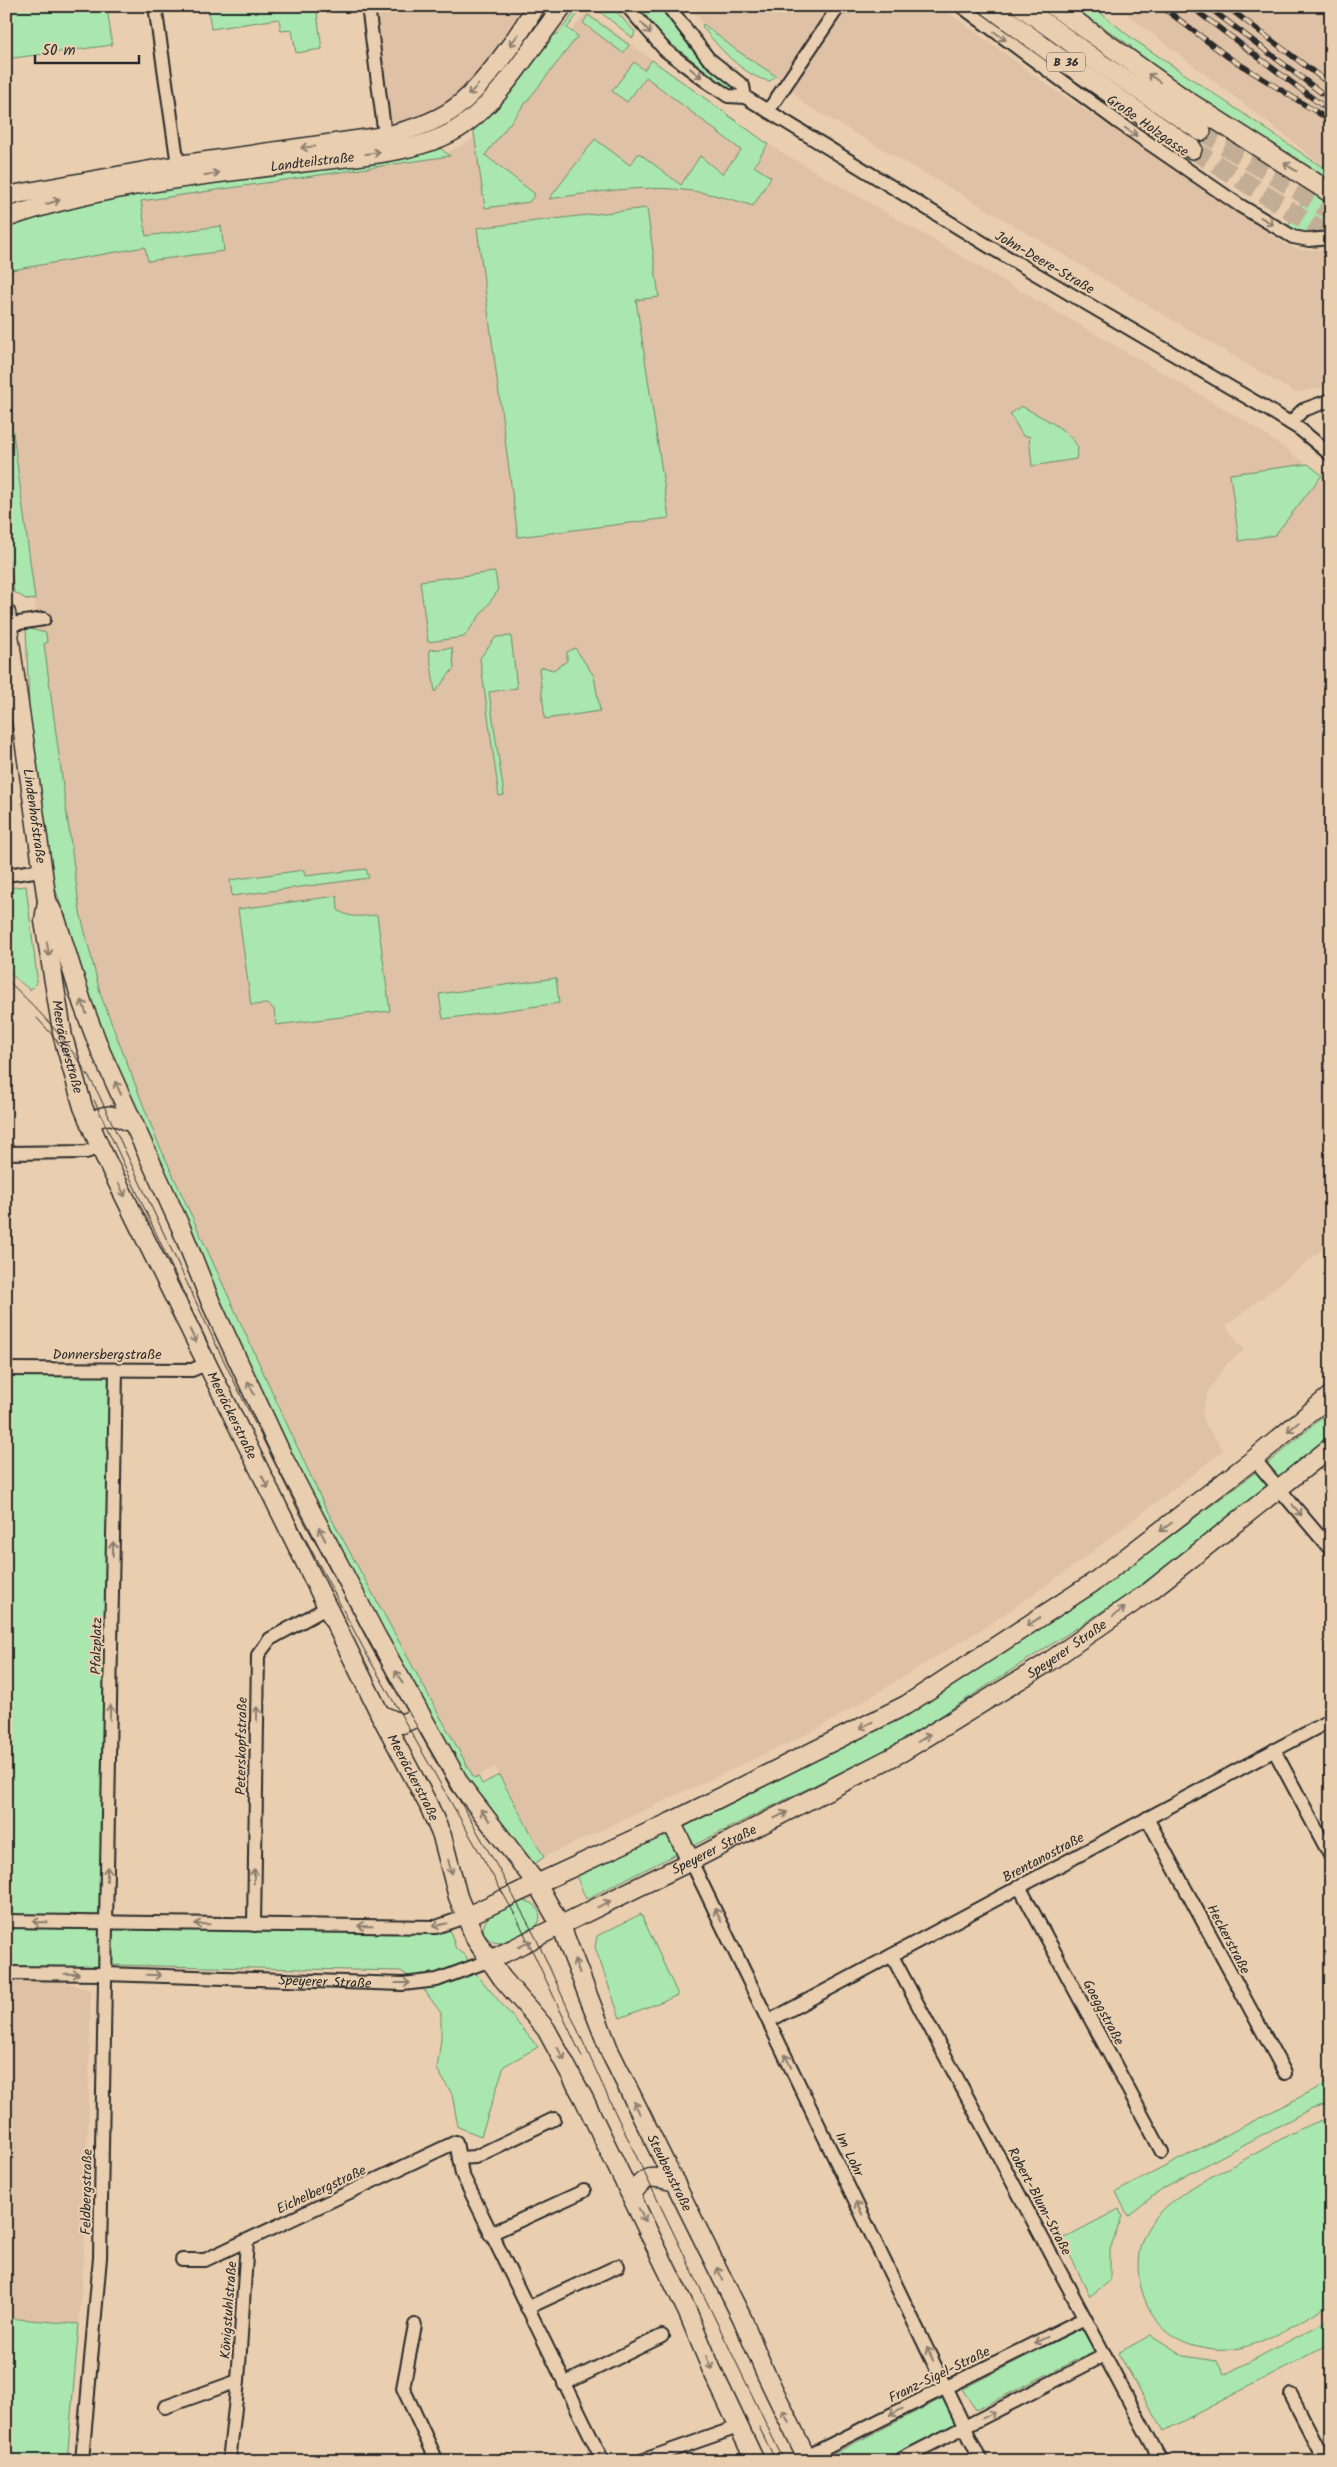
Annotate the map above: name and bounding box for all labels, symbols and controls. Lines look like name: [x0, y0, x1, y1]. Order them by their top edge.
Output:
one-way arrow: [640, 22, 651, 35]
one-way arrow: [993, 30, 1006, 41]
scale bar: [35, 32, 139, 64]
one-way arrow: [508, 33, 519, 46]
text: 50 m: [42, 39, 76, 63]
road number: B 36: [1047, 52, 1085, 72]
one-way arrow: [689, 68, 702, 79]
one-way arrow: [1147, 73, 1161, 83]
one-way arrow: [467, 84, 479, 97]
street label: Große Holzgasse: [1102, 89, 1194, 163]
one-way arrow: [1124, 127, 1138, 137]
one-way arrow: [301, 142, 317, 152]
street label: Landteilstraße: [269, 147, 356, 178]
one-way arrow: [365, 147, 381, 157]
one-way arrow: [1283, 162, 1297, 172]
one-way arrow: [204, 169, 220, 179]
one-way arrow: [44, 197, 60, 207]
one-way arrow: [1259, 217, 1273, 227]
street label: John-Deere-Straße: [991, 225, 1099, 301]
street label: Lindenhofstraße: [16, 767, 52, 866]
one-way arrow: [43, 940, 53, 956]
street label: Meeräckerstraße: [45, 998, 89, 1097]
one-way arrow: [79, 999, 88, 1015]
one-way arrow: [113, 1081, 122, 1096]
one-way arrow: [117, 1183, 127, 1198]
one-way arrow: [188, 1329, 198, 1344]
street label: Donnersbergstraße: [52, 1344, 162, 1366]
street label: Meeräckerstraße: [200, 1368, 263, 1464]
one-way arrow: [246, 1381, 255, 1396]
one-way arrow: [1287, 1421, 1300, 1432]
one-way arrow: [261, 1474, 270, 1489]
one-way arrow: [1291, 1503, 1303, 1516]
one-way arrow: [1159, 1522, 1173, 1532]
one-way arrow: [317, 1527, 327, 1542]
one-way arrow: [108, 1541, 117, 1557]
one-way arrow: [1112, 1607, 1126, 1617]
street label: Speyerer Straße: [1023, 1614, 1112, 1685]
street label: Pfalzplatz: [86, 1617, 108, 1675]
one-way arrow: [1027, 1617, 1041, 1627]
one-way arrow: [394, 1671, 404, 1685]
street label: Peterskopfstraße: [230, 1696, 254, 1795]
one-way arrow: [105, 1704, 114, 1720]
one-way arrow: [252, 1706, 262, 1722]
one-way arrow: [858, 1720, 873, 1730]
street label: Meeräckerstraße: [381, 1730, 444, 1826]
one-way arrow: [917, 1733, 931, 1743]
one-way arrow: [479, 1809, 490, 1822]
one-way arrow: [773, 1810, 788, 1819]
street label: Speyerer Straße: [668, 1819, 761, 1881]
street label: Brentanostraße: [998, 1827, 1089, 1889]
one-way arrow: [446, 1858, 456, 1874]
one-way arrow: [102, 1866, 112, 1882]
one-way arrow: [249, 1868, 259, 1884]
one-way arrow: [597, 1899, 612, 1909]
street label: Heckerstraße: [1200, 1901, 1256, 1979]
one-way arrow: [712, 1908, 722, 1923]
one-way arrow: [32, 1917, 48, 1927]
one-way arrow: [194, 1919, 210, 1929]
one-way arrow: [357, 1921, 373, 1931]
one-way arrow: [432, 1921, 448, 1930]
one-way arrow: [517, 1939, 532, 1948]
one-way arrow: [572, 1959, 581, 1974]
one-way arrow: [64, 1969, 80, 1979]
street label: Speyerer Straße: [278, 1970, 372, 1995]
one-way arrow: [145, 1971, 161, 1980]
street label: Goeggstraße: [1077, 1976, 1130, 2050]
one-way arrow: [395, 1978, 411, 1988]
one-way arrow: [556, 2047, 566, 2061]
one-way arrow: [783, 2054, 792, 2069]
one-way arrow: [632, 2101, 641, 2116]
street label: Im Lohr: [829, 2128, 870, 2182]
street label: Steubenstraße: [640, 2130, 698, 2216]
street label: Robert-Blum-Straße: [1001, 2143, 1077, 2260]
street label: Feldbergstraße: [75, 2148, 99, 2235]
street label: Eichelbergstraße: [273, 2159, 371, 2220]
one-way arrow: [854, 2200, 864, 2215]
one-way arrow: [637, 2207, 647, 2222]
street label: Königstuhlstraße: [215, 2260, 243, 2360]
one-way arrow: [715, 2267, 724, 2282]
one-way arrow: [1034, 2336, 1049, 2345]
street label: Franz-Sigel-Straße: [885, 2340, 995, 2409]
one-way arrow: [925, 2347, 934, 2362]
one-way arrow: [704, 2355, 714, 2370]
one-way arrow: [888, 2407, 903, 2417]
one-way arrow: [781, 2410, 791, 2425]
one-way arrow: [981, 2410, 996, 2420]

